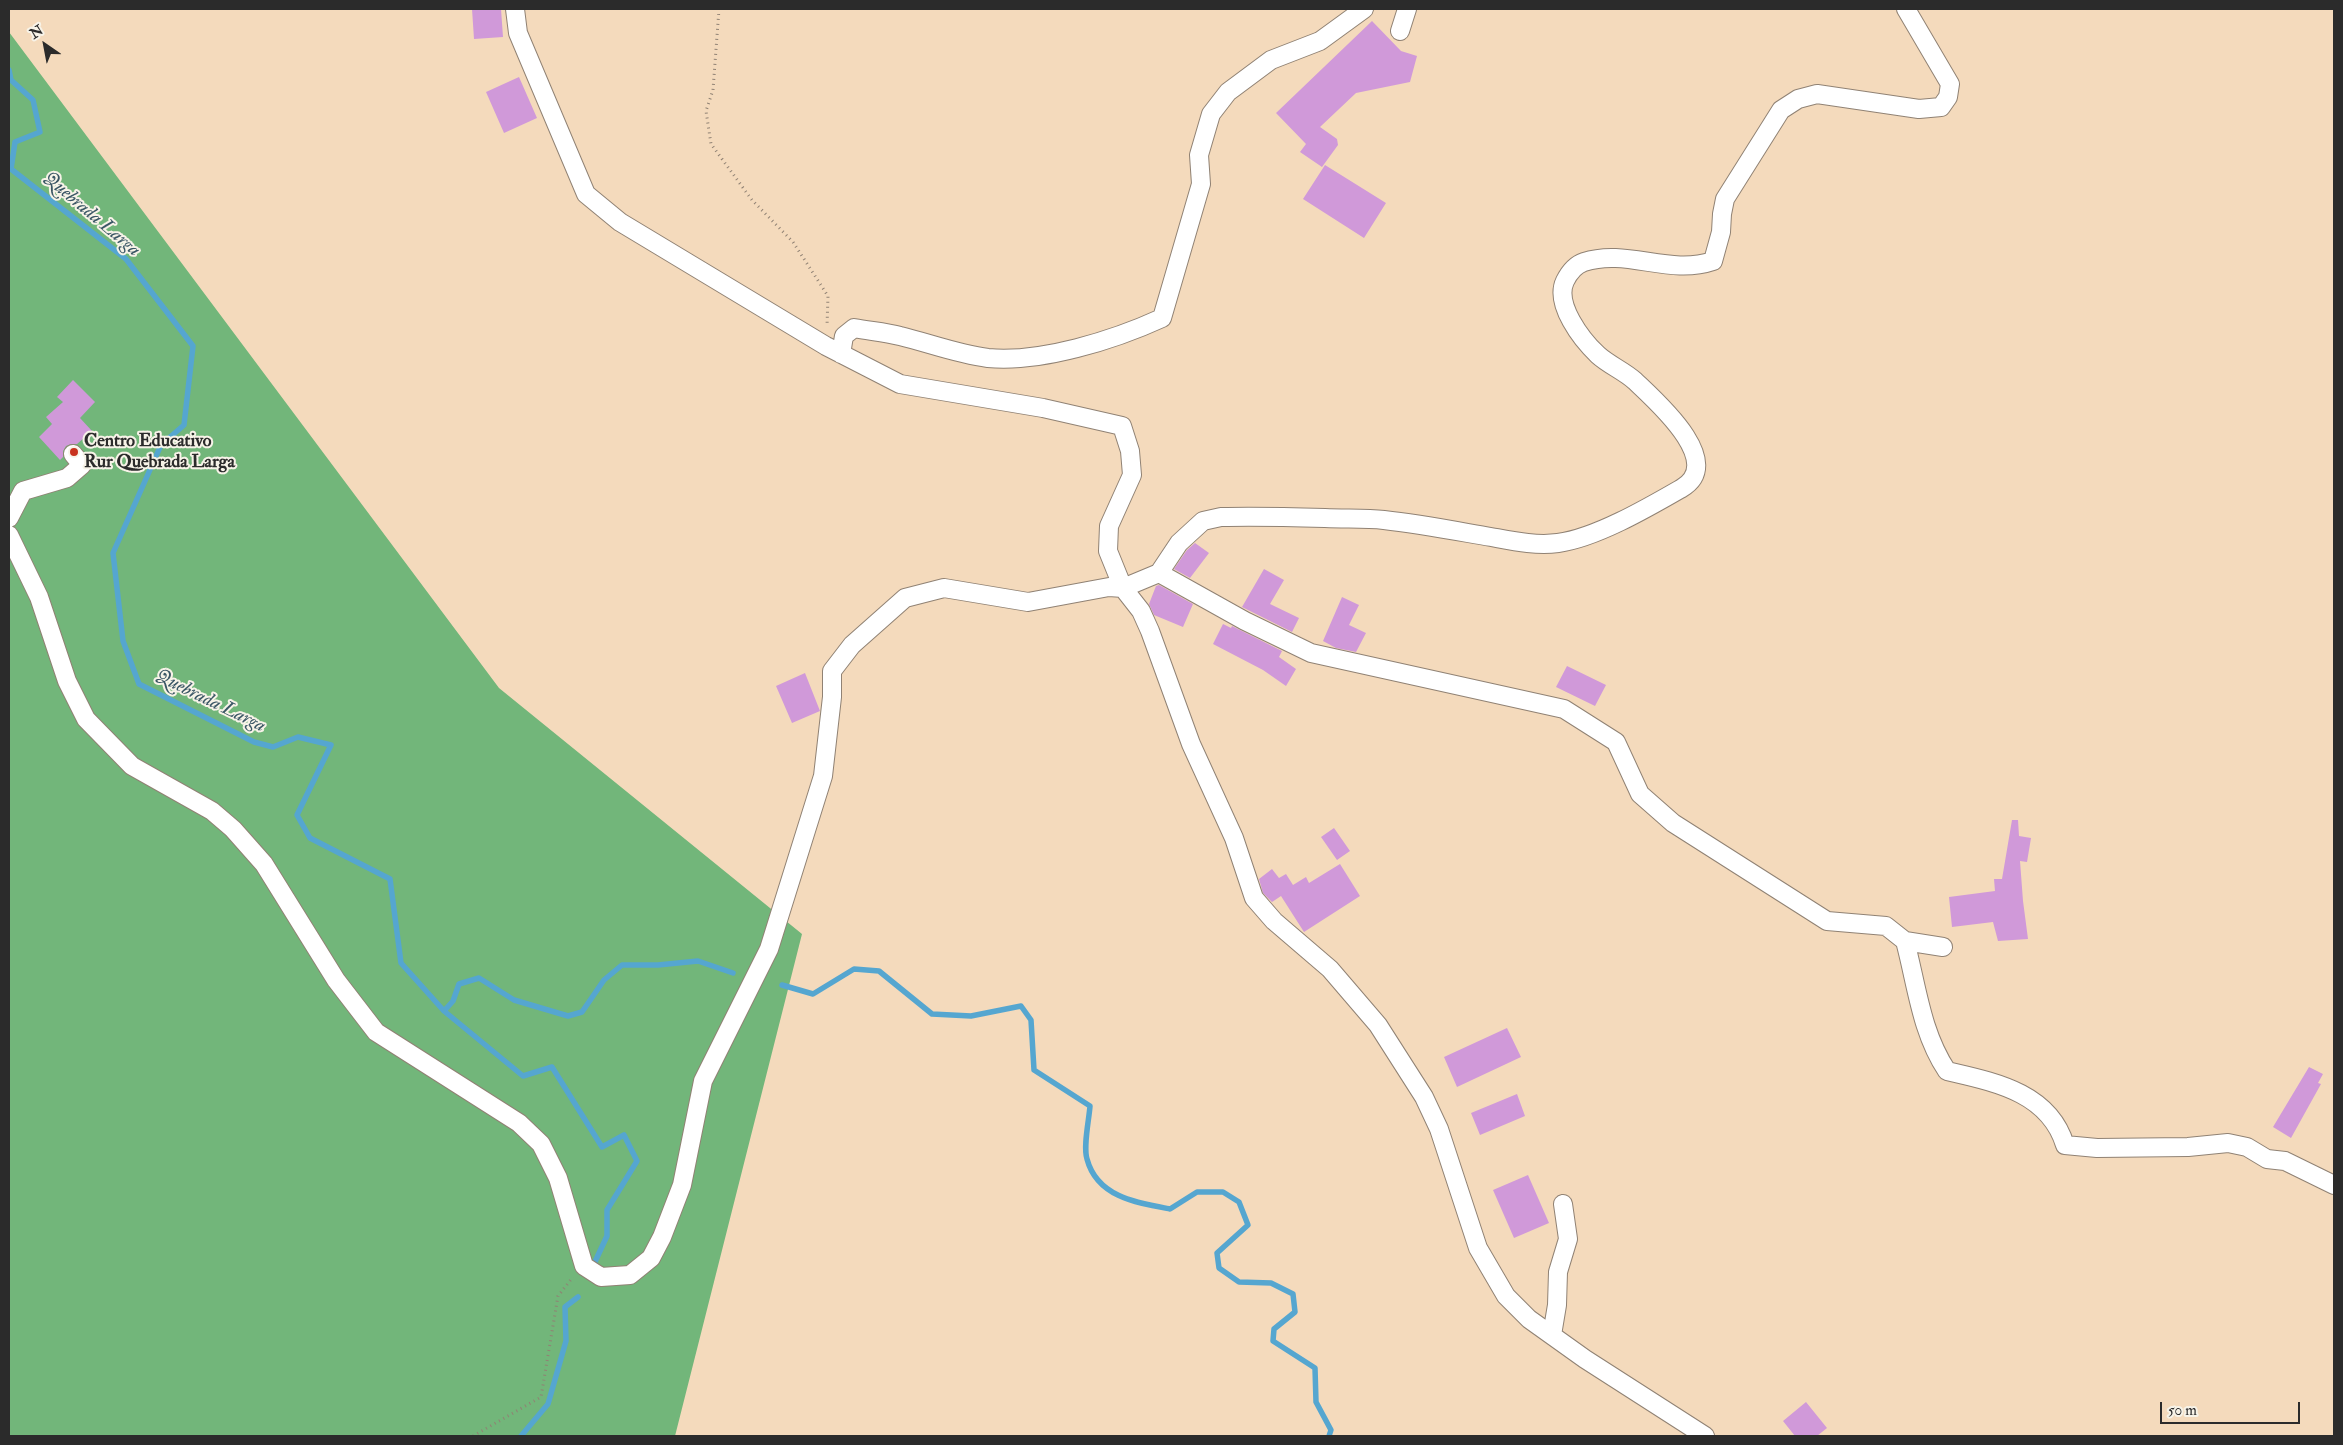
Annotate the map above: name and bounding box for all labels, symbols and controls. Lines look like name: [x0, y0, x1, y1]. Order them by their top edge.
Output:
north arrow: [20, 20, 70, 70]
text: N: [27, 21, 46, 43]
water label: Quebrada Larga: [38, 168, 144, 262]
place label: Centro Educativo Rur Quebrada Larga: [84, 431, 235, 474]
marker: Centro Educativo Rur Quebrada Larga: [68, 446, 80, 458]
water label: Quebrada Larga: [151, 666, 269, 738]
scale bar: [2163, 1392, 2303, 1424]
text: 50 m: [2168, 1401, 2197, 1420]

